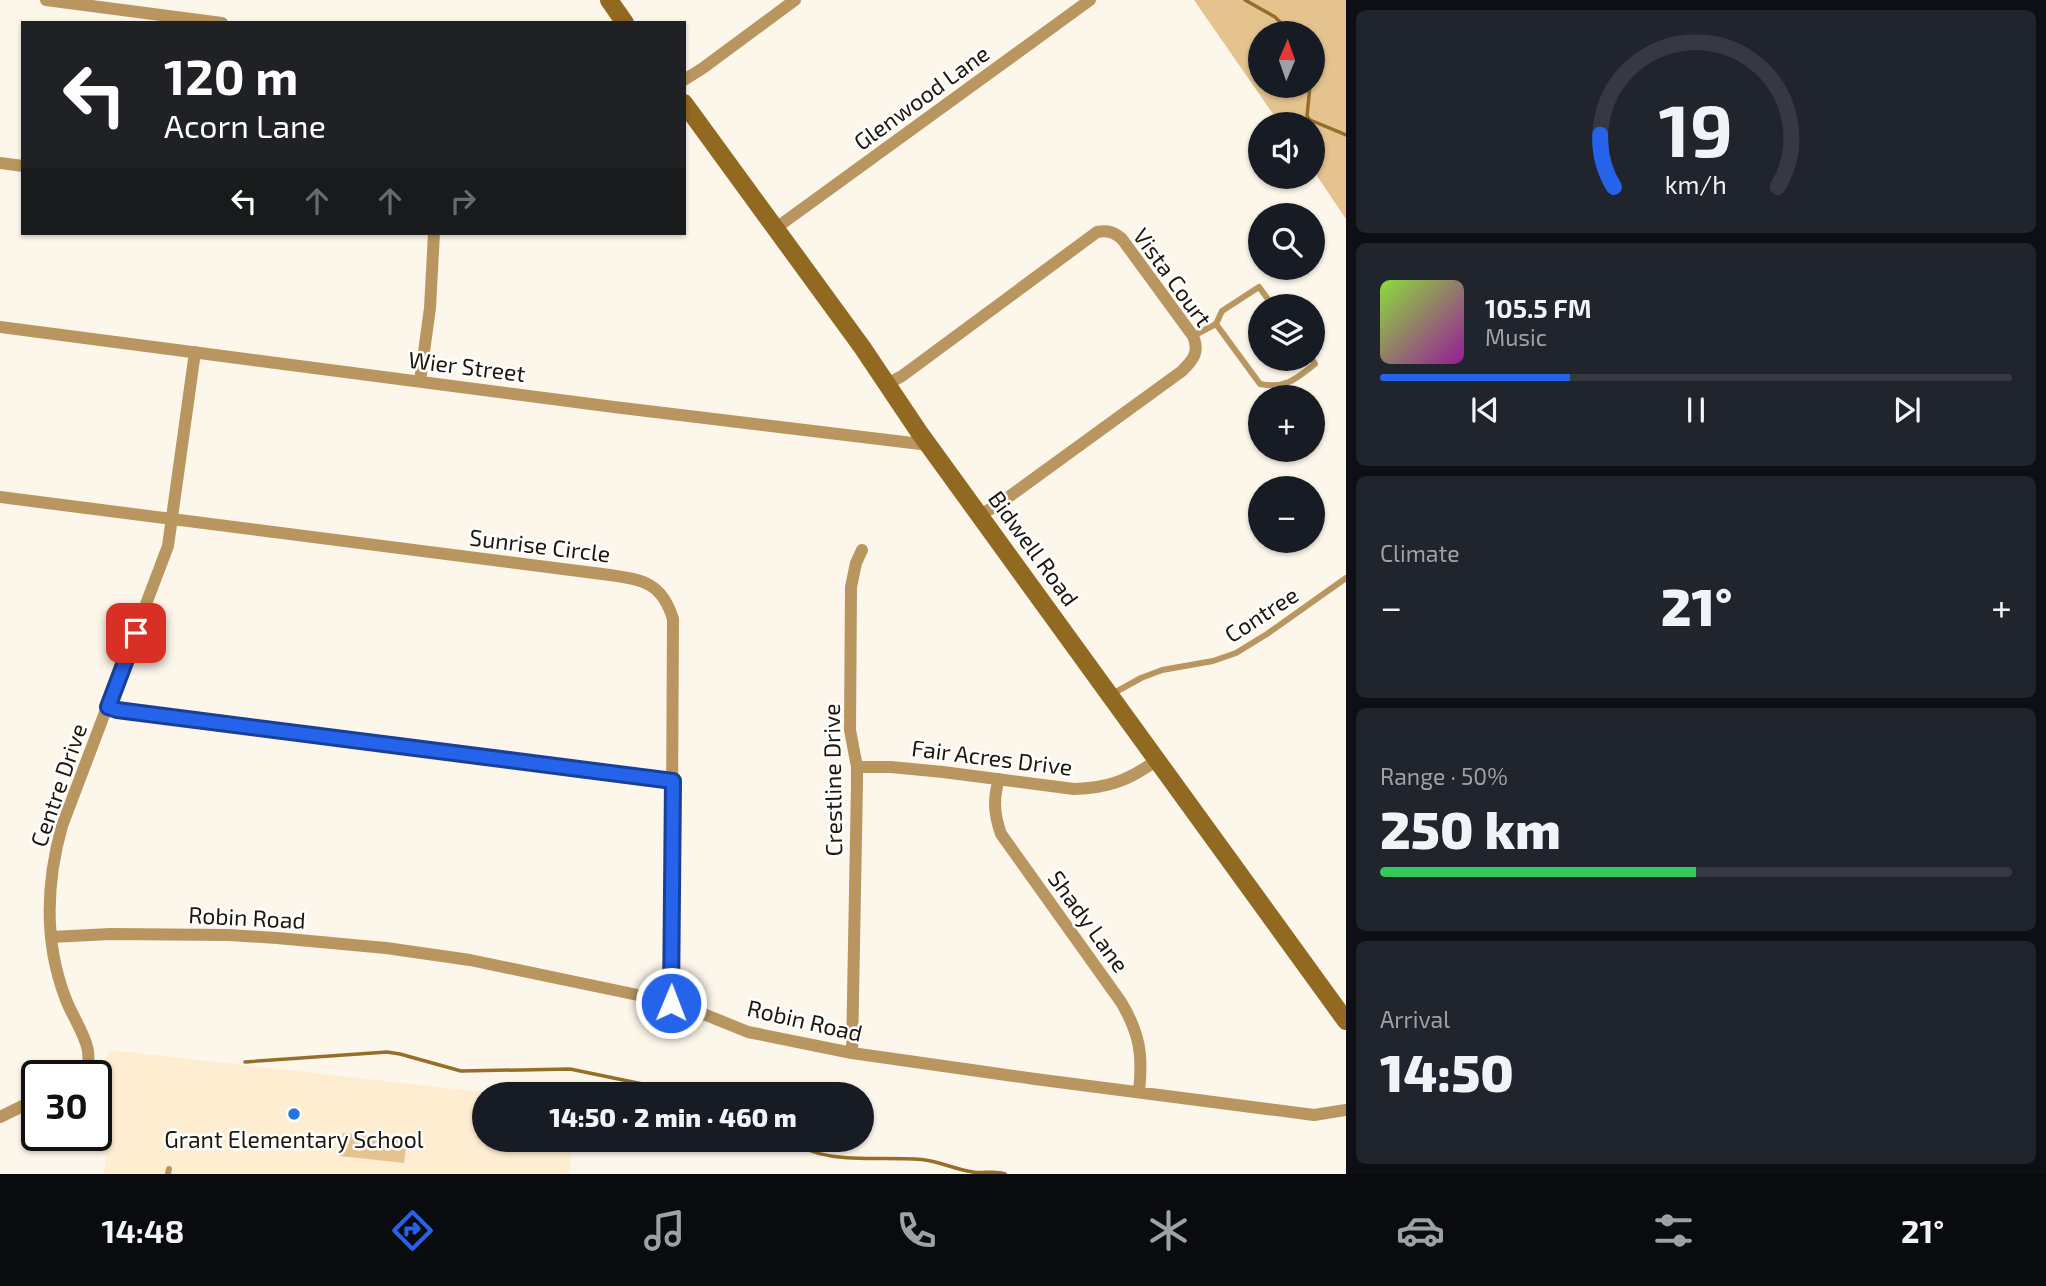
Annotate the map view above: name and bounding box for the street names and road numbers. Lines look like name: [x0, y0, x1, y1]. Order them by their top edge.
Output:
street label: Glenwood Lane: [848, 39, 994, 155]
street label: Vista Court: [1128, 222, 1218, 332]
street label: Wier Street: [407, 345, 527, 387]
street label: Bidwell Road: [983, 485, 1085, 611]
street label: Sunrise Circle: [468, 522, 612, 568]
street label: Contree: [1219, 580, 1303, 648]
street label: Crestline Drive: [817, 703, 847, 857]
street label: Centre Drive: [24, 720, 92, 850]
street label: Fair Acres Drive: [910, 733, 1074, 781]
street label: Shady Lane: [1043, 865, 1135, 977]
street label: Robin Road: [188, 900, 306, 934]
street label: Robin Road: [745, 993, 865, 1047]

